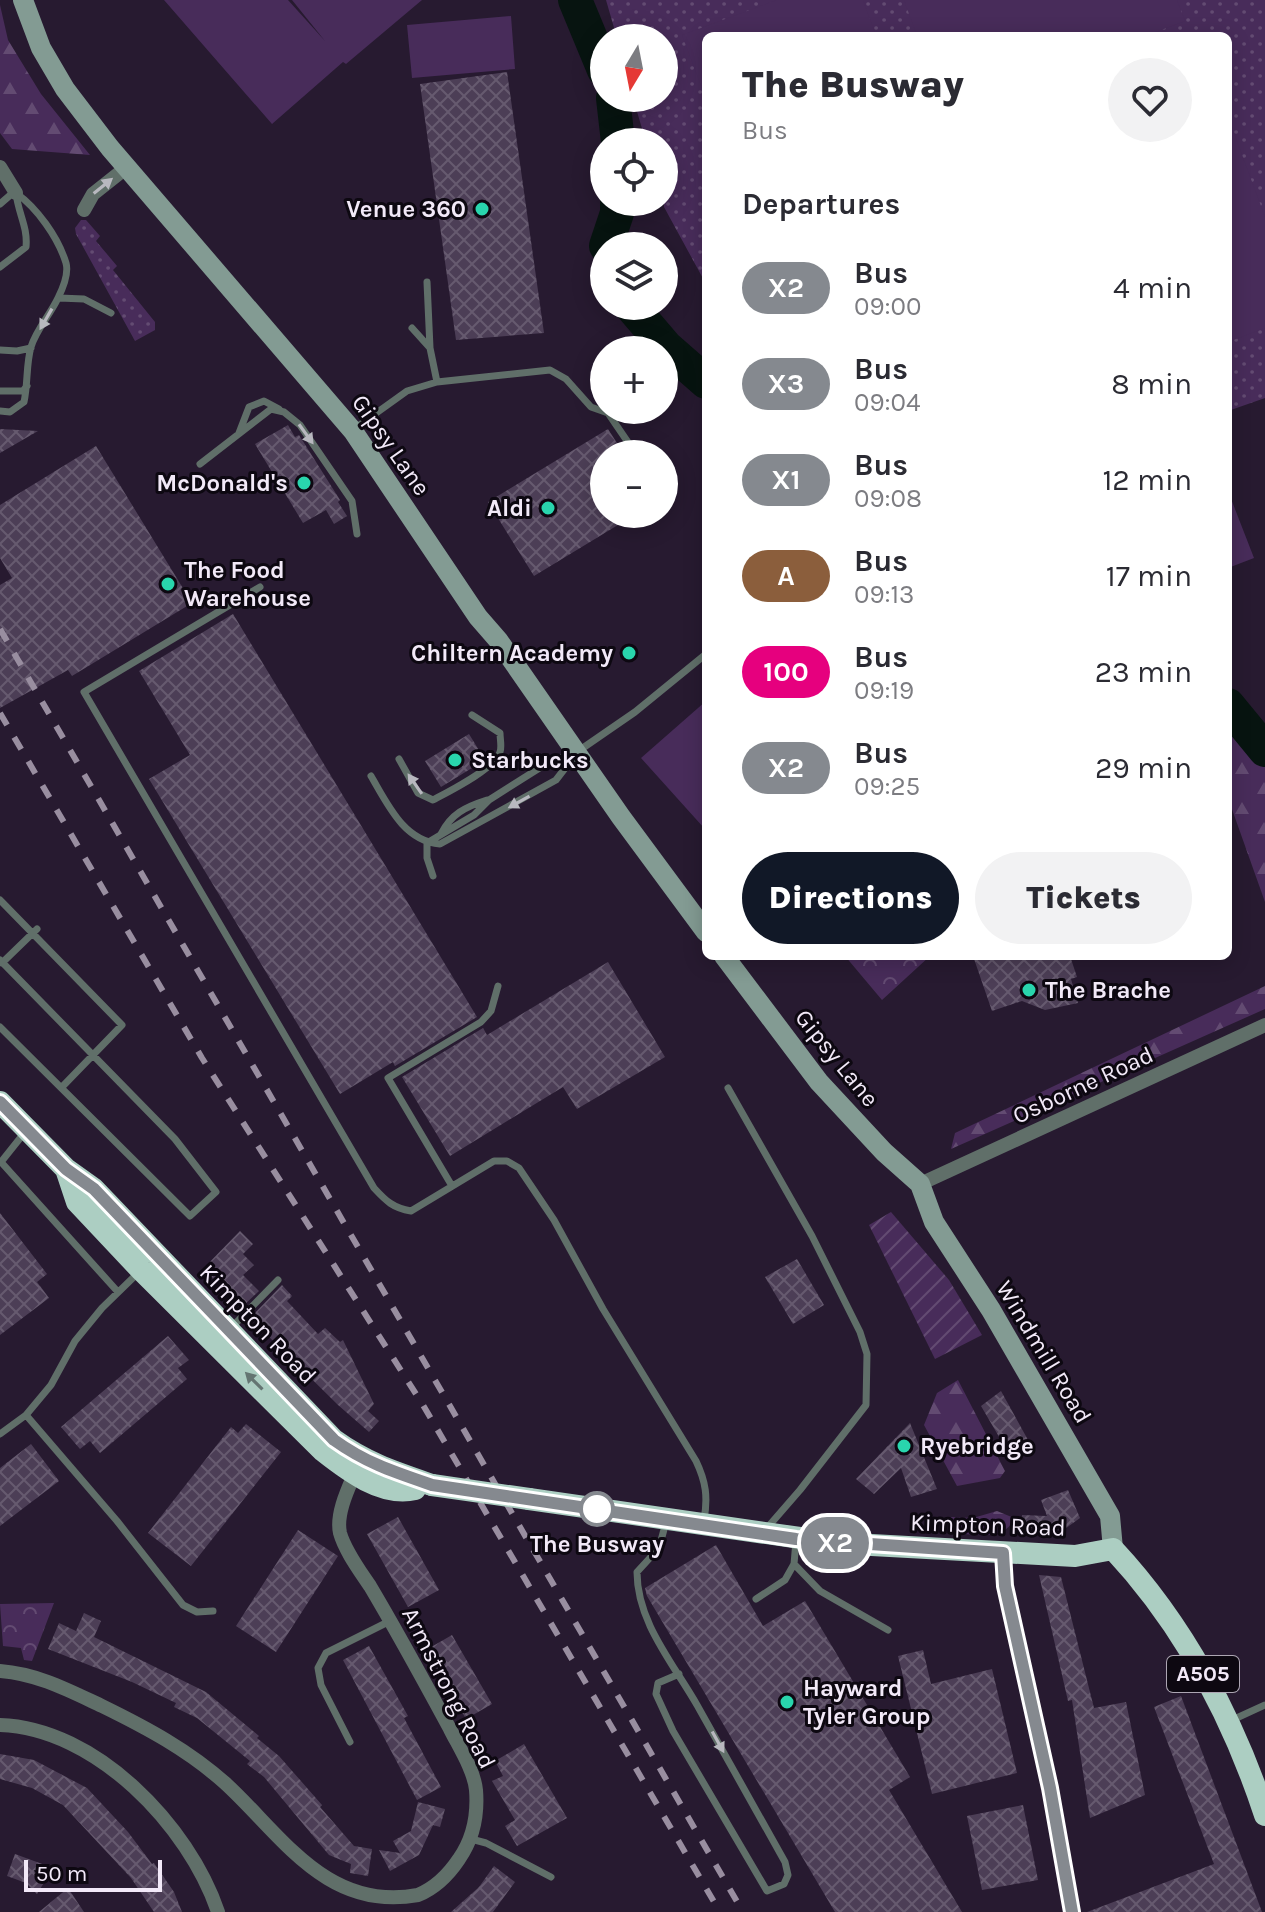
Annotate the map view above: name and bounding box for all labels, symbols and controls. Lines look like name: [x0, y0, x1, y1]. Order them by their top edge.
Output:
north arrow: [590, 24, 678, 112]
map controls: [590, 24, 678, 528]
button: heart: [1108, 58, 1192, 142]
text: The Busway: [742, 62, 964, 107]
text: Bus: [742, 115, 788, 146]
button: locate: [590, 128, 678, 216]
one-way arrow: [93, 178, 113, 195]
text: Departures: [742, 186, 900, 222]
place label: Venue 360: [346, 195, 466, 223]
marker: Venue 360: [473, 200, 491, 218]
button: layers: [590, 232, 678, 320]
text: Bus: [854, 255, 908, 291]
text: 4 min: [1113, 270, 1192, 306]
text: X2: [768, 271, 804, 304]
text: 09:00: [854, 291, 921, 322]
one-way arrow: [40, 308, 54, 330]
button: +: [590, 336, 678, 424]
text: Bus: [854, 351, 908, 387]
text: 8 min: [1111, 366, 1192, 402]
text: X3: [768, 367, 804, 400]
text: 09:04: [854, 387, 920, 418]
street label: Gipsy Lane: [346, 389, 436, 501]
one-way arrow: [297, 424, 313, 445]
button: −: [590, 440, 678, 528]
text: Bus: [854, 447, 908, 483]
text: 12 min: [1102, 462, 1192, 498]
text: X1: [771, 463, 801, 496]
place label: McDonald's: [156, 469, 288, 497]
marker: McDonald's: [295, 474, 313, 492]
text: 09:08: [854, 483, 922, 514]
place label: Aldi: [487, 494, 532, 522]
marker: Aldi: [539, 499, 557, 517]
text: Bus: [854, 543, 908, 579]
place label: The Food Warehouse: [184, 556, 311, 612]
text: 17 min: [1106, 558, 1192, 594]
text: A: [777, 559, 795, 592]
marker: The Food Warehouse: [159, 575, 177, 593]
text: 09:13: [854, 579, 914, 610]
place label: Chiltern Academy: [411, 639, 613, 667]
text: Bus: [854, 639, 908, 675]
marker: Chiltern Academy: [620, 644, 638, 662]
text: 23 min: [1095, 654, 1192, 690]
text: 100: [763, 655, 809, 688]
text: 09:19: [854, 675, 914, 706]
text: Bus: [854, 735, 908, 771]
place label: Starbucks: [471, 746, 589, 774]
text: 29 min: [1095, 750, 1192, 786]
marker: Starbucks: [446, 751, 464, 769]
text: X2: [768, 751, 804, 784]
text: 09:25: [854, 771, 920, 802]
one-way arrow: [407, 773, 423, 795]
one-way arrow: [507, 795, 530, 808]
button: Directions: [742, 852, 959, 944]
button: Tickets: [975, 852, 1192, 944]
place label: The Brache: [1045, 976, 1171, 1004]
marker: The Brache: [1020, 981, 1038, 999]
street label: Gipsy Lane: [789, 1004, 885, 1112]
street label: Osborne Road: [1008, 1040, 1158, 1130]
street label: Kimpton Road: [194, 1258, 322, 1390]
street label: Windmill Road: [990, 1276, 1098, 1428]
one-way arrow: [245, 1372, 264, 1391]
place label: Ryebridge: [920, 1432, 1034, 1460]
marker: Ryebridge: [895, 1437, 913, 1455]
marker: The Busway: [580, 1492, 614, 1526]
street label: Kimpton Road: [910, 1508, 1066, 1542]
line badge: X2: [799, 1517, 871, 1569]
text: X2: [817, 1526, 853, 1559]
place label: The Busway: [530, 1530, 664, 1558]
street label: Armstrong Road: [396, 1603, 502, 1773]
road number: A505: [1167, 1656, 1239, 1692]
place label: Hayward Tyler Group: [803, 1674, 930, 1730]
marker: Hayward Tyler Group: [778, 1693, 796, 1711]
one-way arrow: [711, 1731, 725, 1753]
scale bar: [24, 1856, 162, 1892]
text: 50 m: [36, 1861, 87, 1887]

